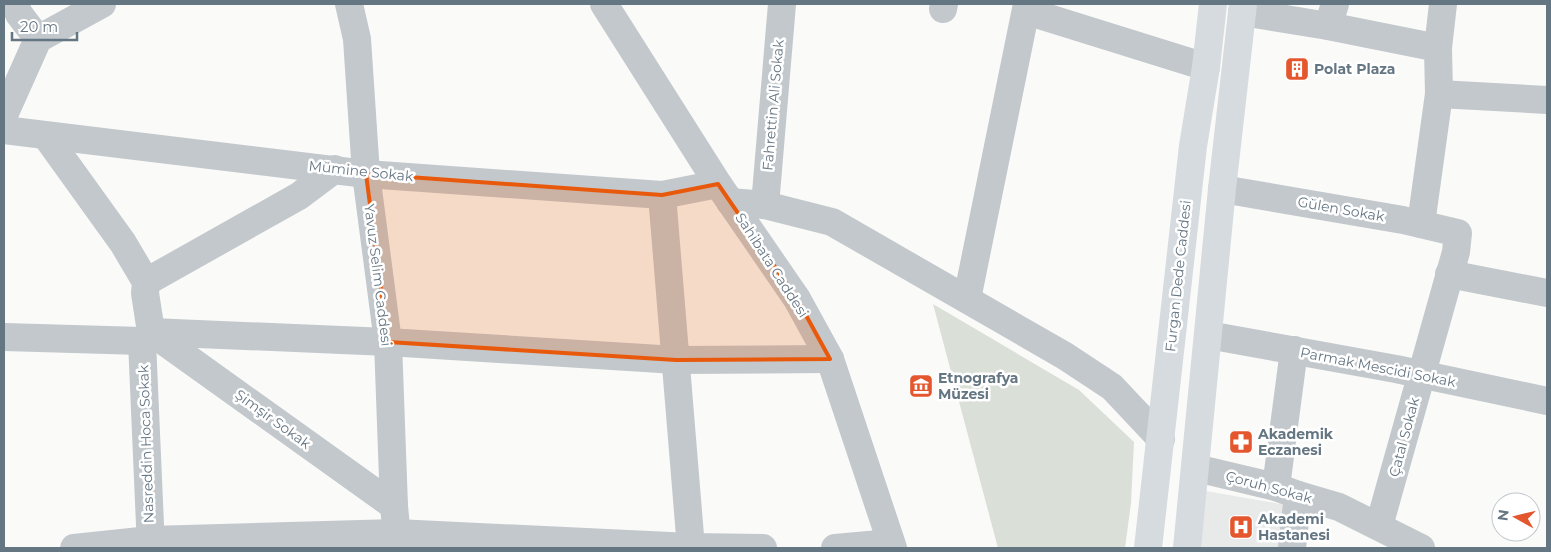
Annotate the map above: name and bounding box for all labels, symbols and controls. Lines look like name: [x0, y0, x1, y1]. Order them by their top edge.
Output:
scale bar: [12, 10, 78, 42]
text: 20 m: [20, 17, 58, 36]
street label: Fahrettin Ali Sokak: [758, 38, 788, 171]
building icon: Polat Plaza: [1284, 56, 1310, 82]
place label: Polat Plaza: [1314, 60, 1396, 78]
street label: Mümine Sokak: [308, 157, 415, 186]
street label: Gülen Sokak: [1296, 193, 1386, 226]
street label: Furgan Dede Caddesi: [1161, 199, 1195, 353]
street label: Yavuz Selim Caddesi: [360, 203, 396, 347]
street label: Sahibata Caddesi: [731, 209, 813, 321]
street label: Parmak Mescidi Sokak: [1299, 343, 1458, 391]
street label: Nasreddin Hoca Sokak: [134, 364, 158, 524]
place label: Etnografya Müzesi: [938, 369, 1018, 403]
museum icon: Etnografya Müzesi: [908, 373, 934, 399]
street label: Şimşir Sokak: [232, 385, 315, 453]
street label: Çatal Sokak: [1385, 395, 1423, 479]
place label: Akademik Eczanesi: [1257, 425, 1334, 459]
pharmacy icon: Akademik Eczanesi: [1228, 429, 1254, 455]
street label: Çoruh Sokak: [1224, 467, 1315, 507]
north arrow: [1491, 492, 1541, 542]
text: N: [1493, 508, 1513, 522]
place label: Akademi Hastanesi: [1257, 510, 1330, 544]
hospital icon: Akademi Hastanesi: [1228, 514, 1254, 540]

